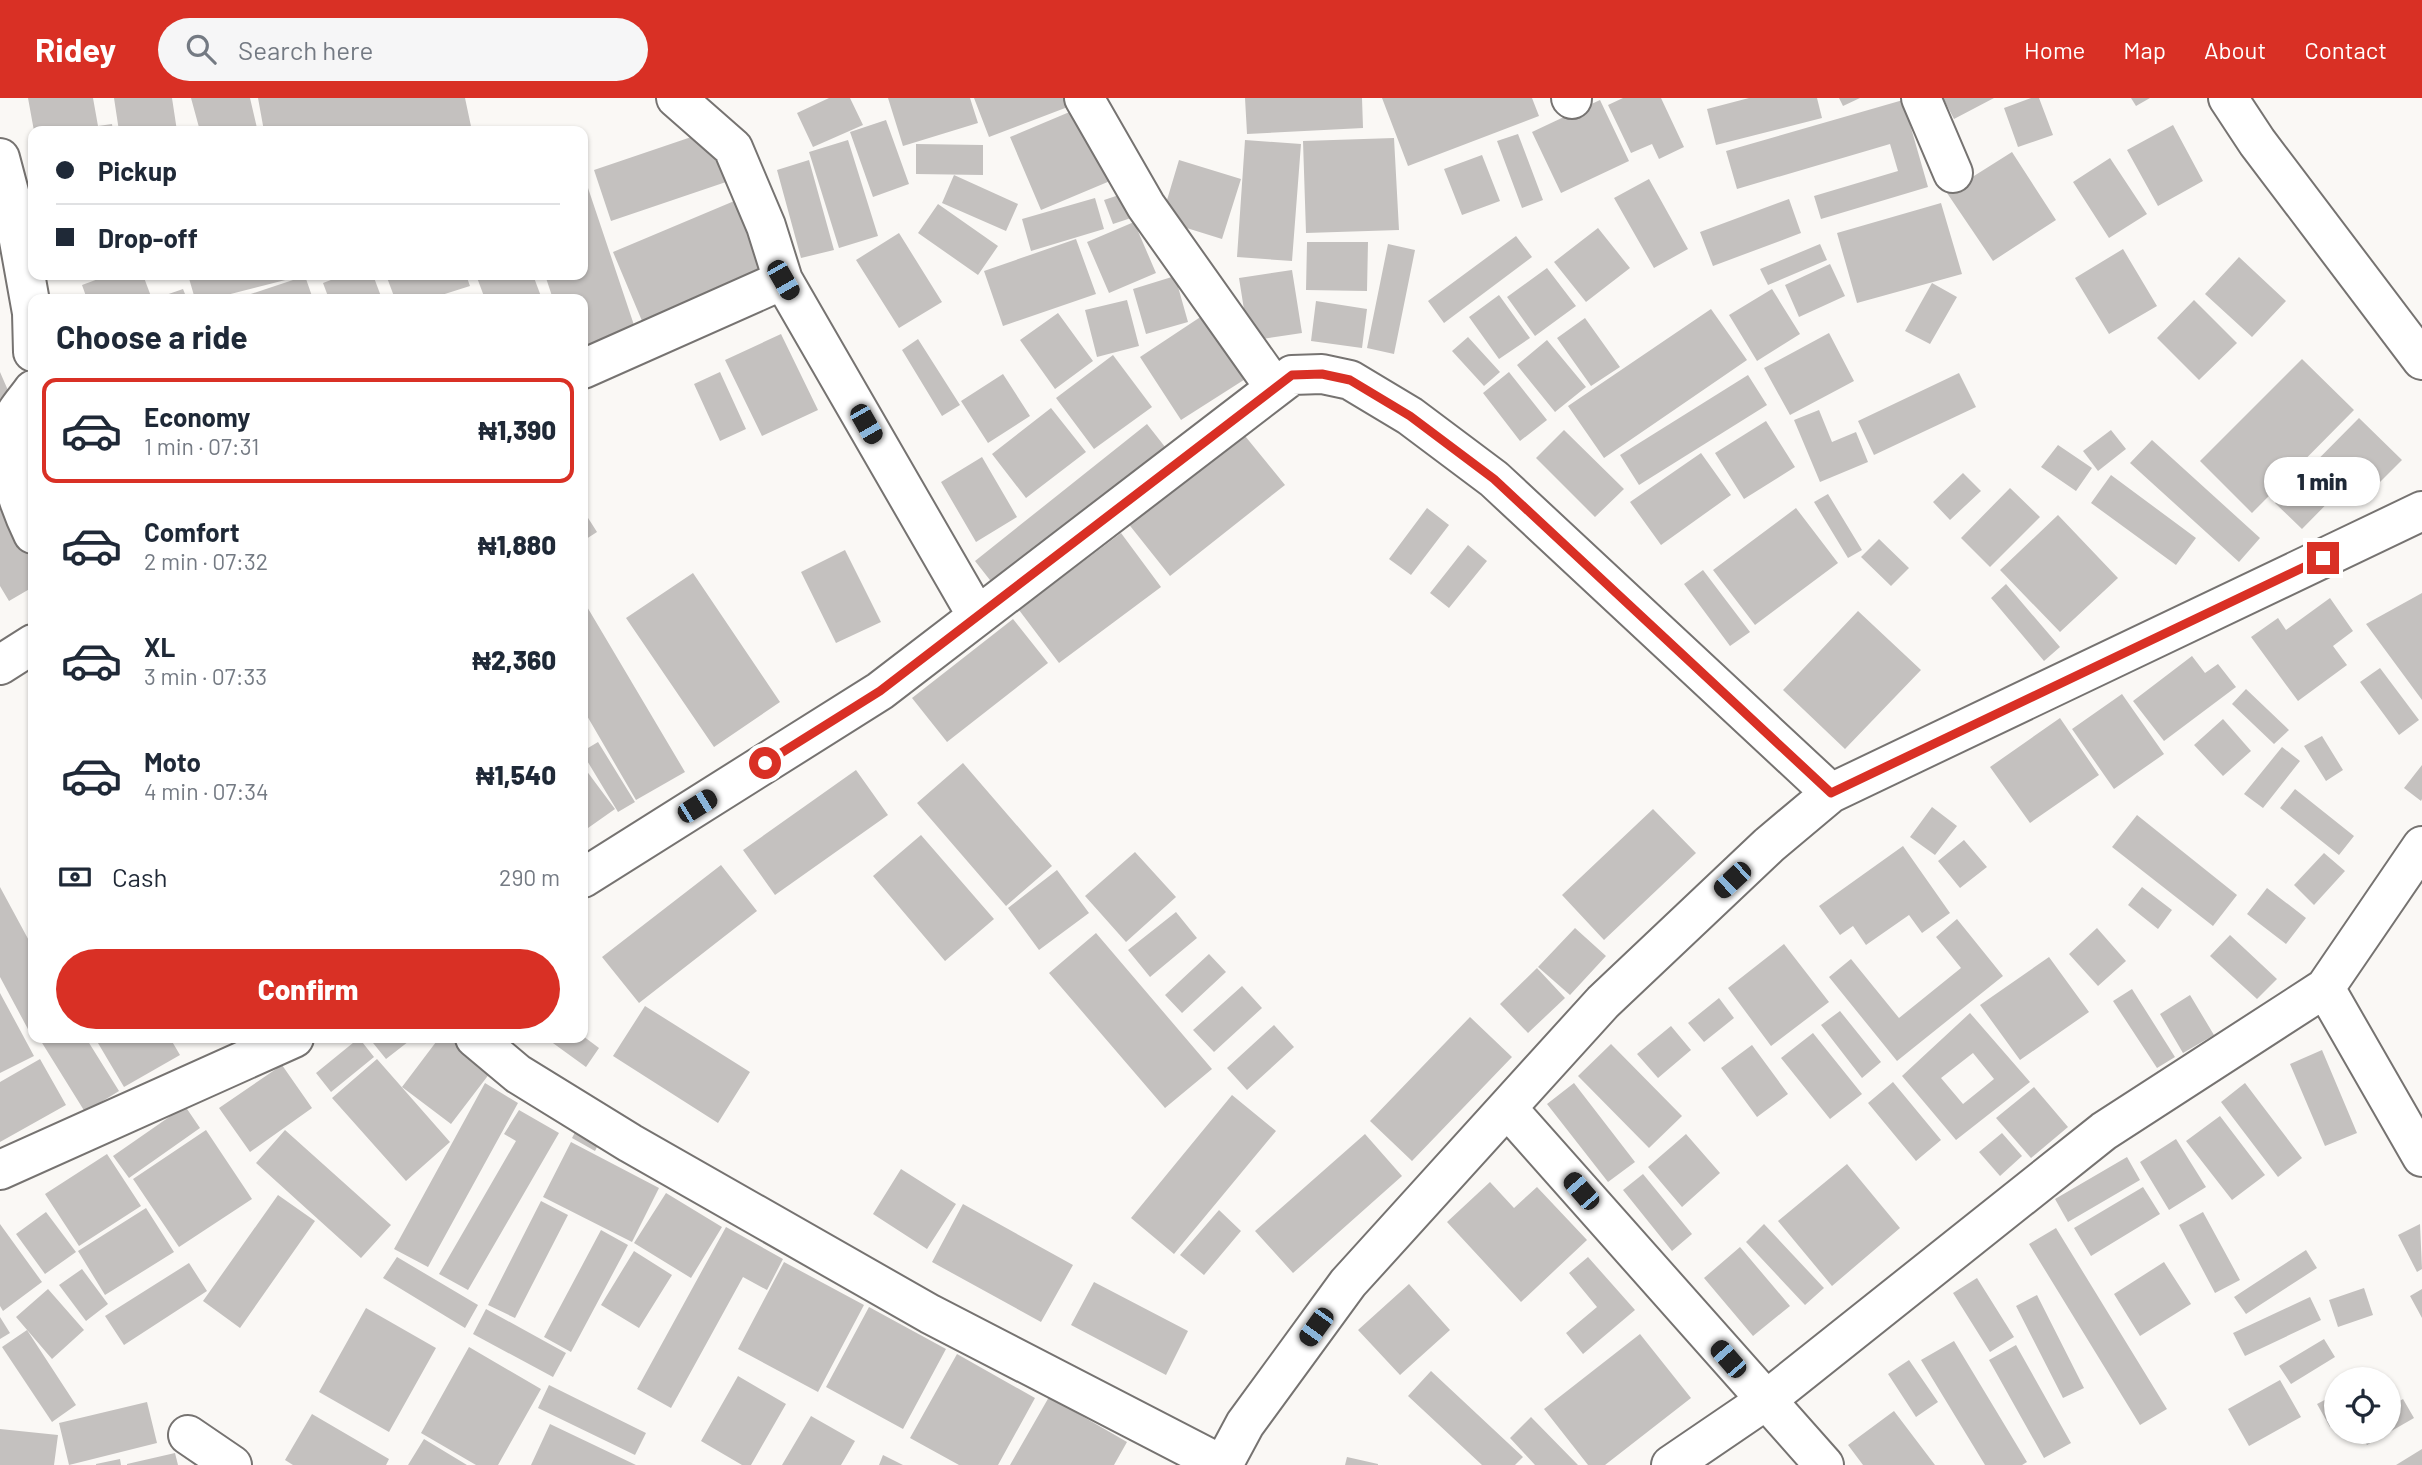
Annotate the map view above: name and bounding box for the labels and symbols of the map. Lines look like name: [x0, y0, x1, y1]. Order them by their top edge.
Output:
car: [764, 257, 803, 303]
car: [847, 401, 886, 447]
callout: 1 min: [2265, 456, 2381, 505]
route end: [2307, 542, 2339, 574]
route start: [749, 747, 781, 779]
car: [674, 786, 721, 826]
car: [1710, 858, 1755, 902]
car: [1560, 1168, 1603, 1214]
car: [1296, 1304, 1337, 1350]
car: [1707, 1336, 1750, 1382]

